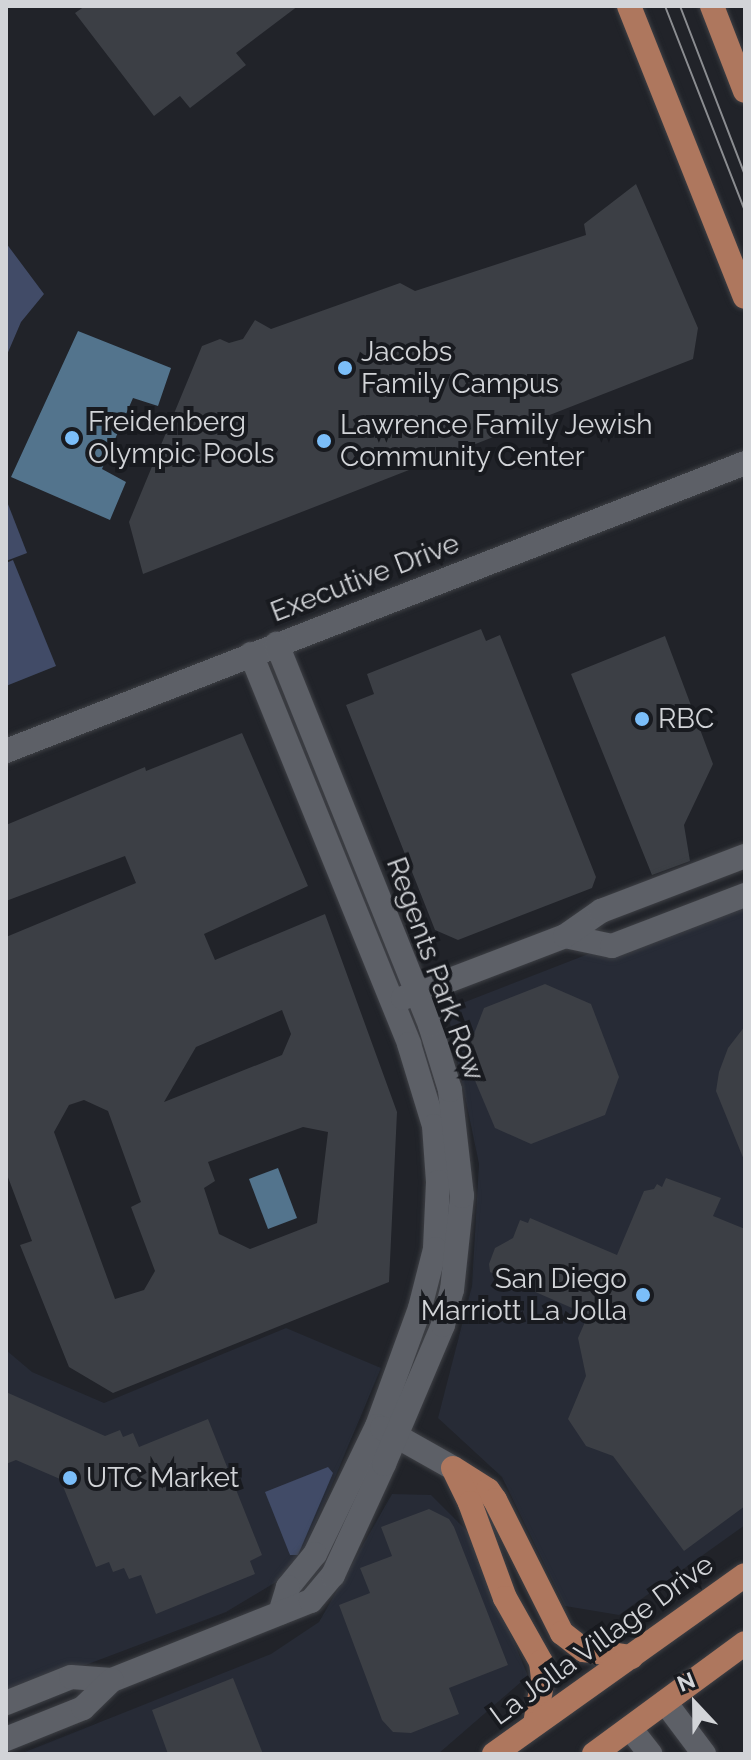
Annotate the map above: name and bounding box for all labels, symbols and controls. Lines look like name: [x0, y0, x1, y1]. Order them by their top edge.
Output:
place label: Jacobs Family Campus: [361, 335, 560, 401]
marker: Jacobs Family Campus: [336, 359, 354, 377]
place label: Freidenberg Olympic Pools: [88, 405, 275, 471]
place label: Lawrence Family Jewish Community Center: [340, 408, 654, 474]
marker: Freidenberg Olympic Pools: [63, 429, 81, 447]
marker: Lawrence Family Jewish Community Center: [315, 432, 333, 450]
street label: Executive Drive: [266, 527, 464, 629]
place label: RBC: [658, 702, 714, 736]
marker: RBC: [633, 710, 651, 728]
street label: Regents Park Row: [379, 853, 491, 1085]
place label: San Diego Marriott La Jolla: [420, 1262, 627, 1328]
marker: San Diego Marriott La Jolla: [634, 1286, 652, 1304]
place label: UTC Market: [86, 1461, 239, 1495]
marker: UTC Market: [61, 1469, 79, 1487]
street label: La Jolla Village Drive: [483, 1547, 721, 1733]
north arrow: [655, 1664, 735, 1744]
text: N: [673, 1667, 699, 1697]

